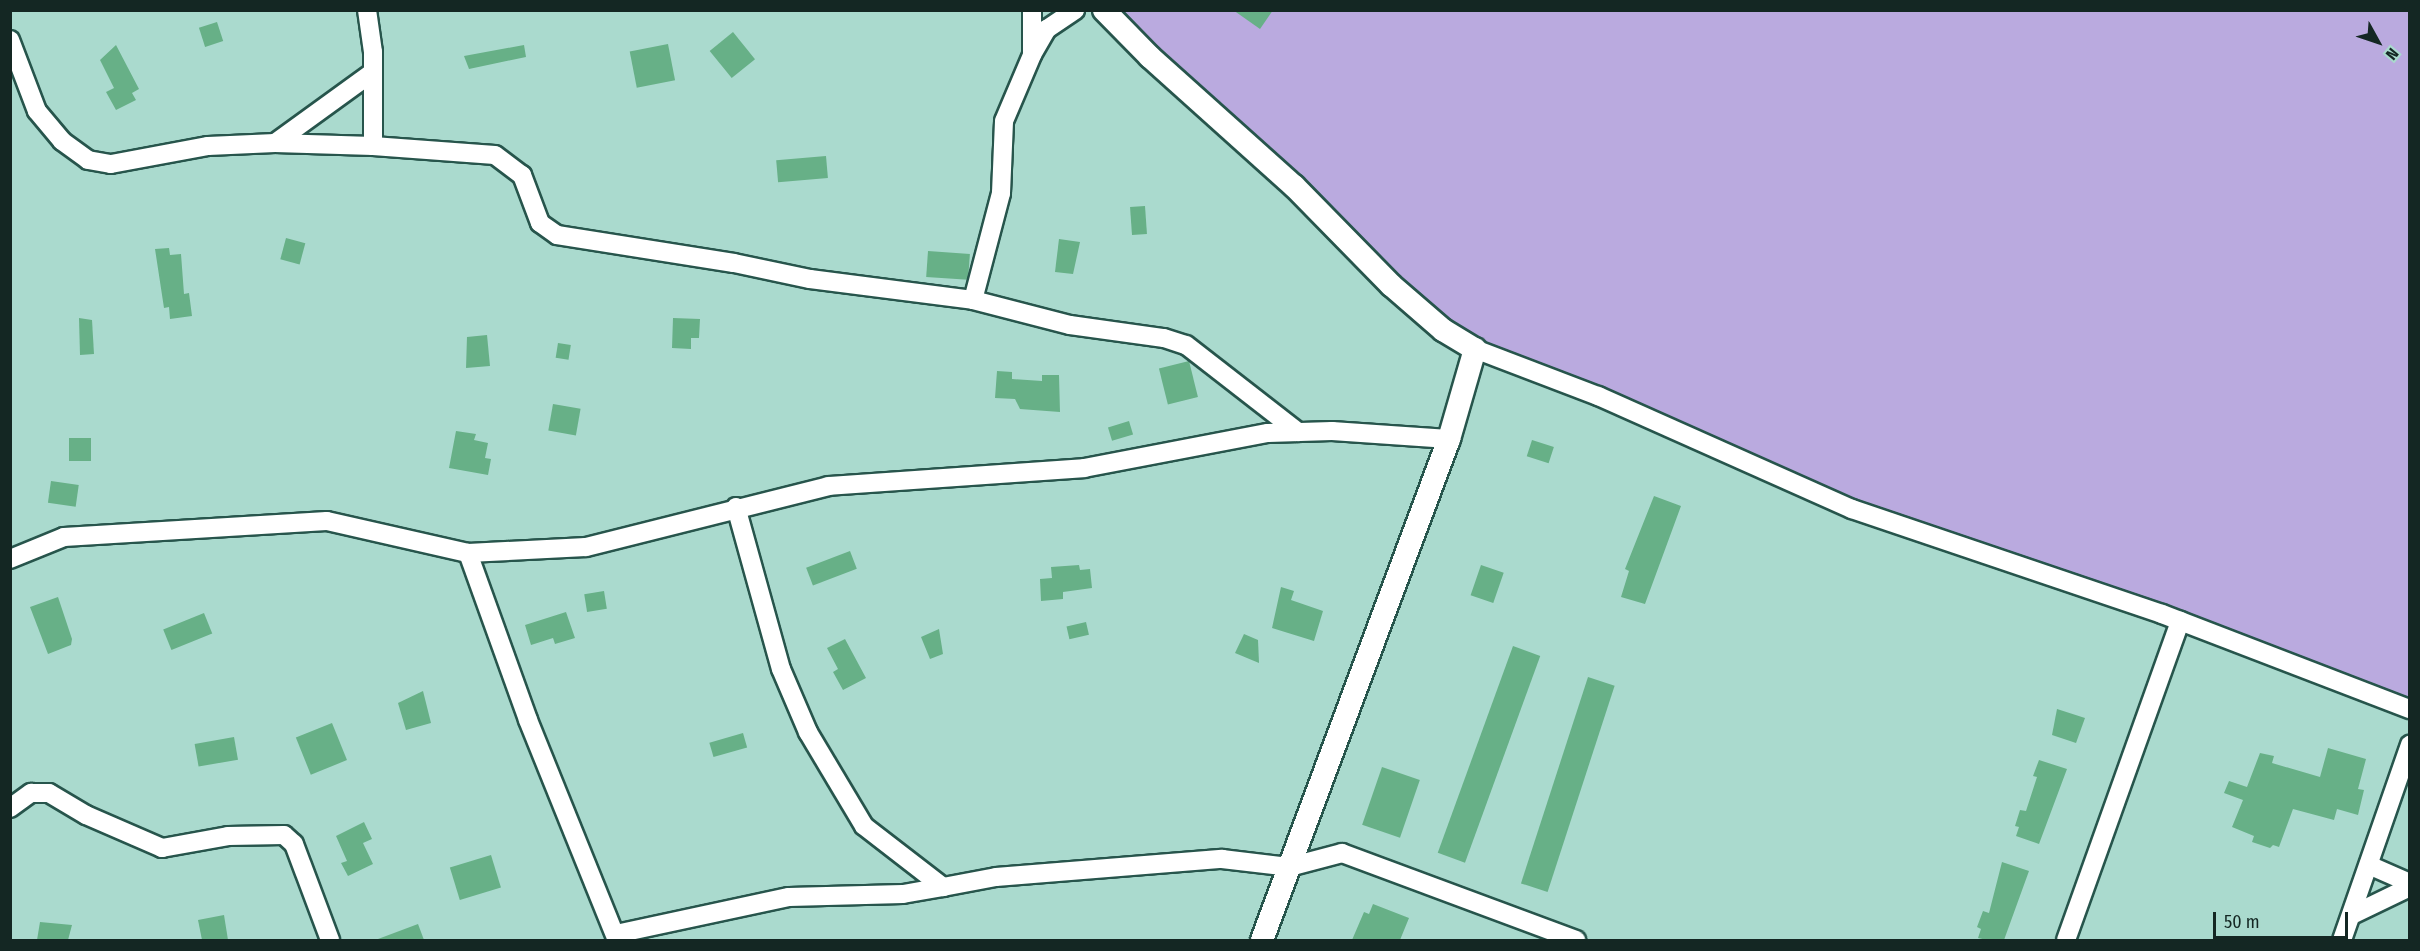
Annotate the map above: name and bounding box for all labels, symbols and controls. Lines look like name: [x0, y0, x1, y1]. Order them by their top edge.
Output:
north arrow: [2348, 12, 2408, 72]
text: N: [2382, 44, 2403, 64]
scale bar: [2216, 900, 2351, 938]
text: 50 m: [2224, 911, 2260, 933]

